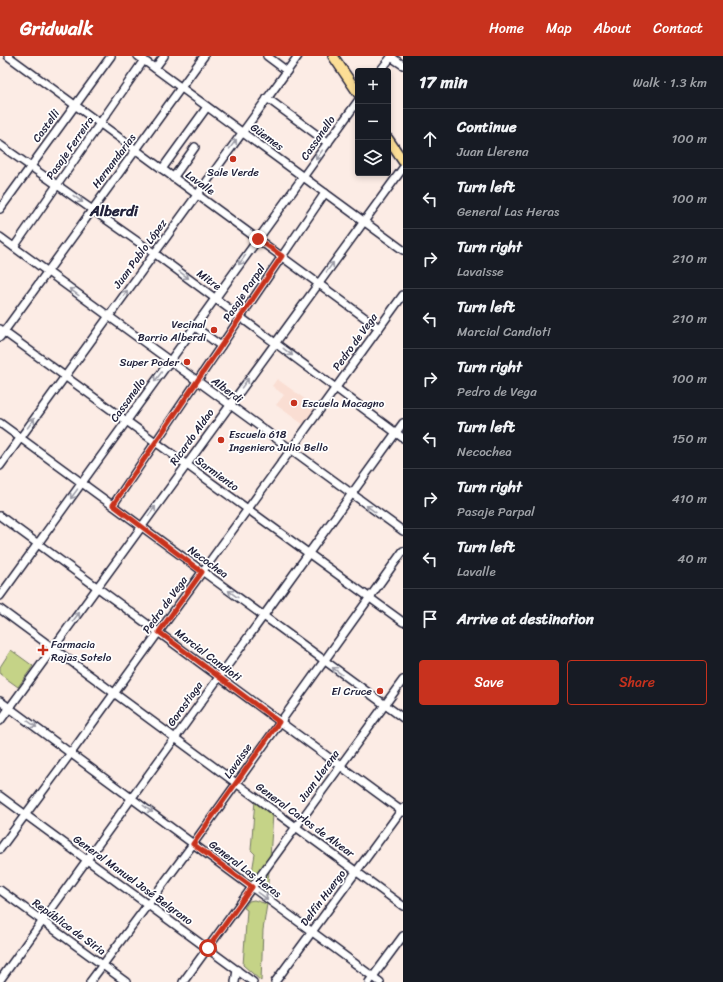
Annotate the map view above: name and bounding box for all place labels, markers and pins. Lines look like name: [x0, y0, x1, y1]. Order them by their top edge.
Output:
marker: Sale Verde: [228, 154, 238, 164]
place label: Sale Verde: [207, 163, 259, 182]
place label: Vecinal Barrio Alberdi: [138, 315, 207, 347]
marker: Vecinal Barrio Alberdi: [209, 325, 219, 335]
place label: Super Poder: [120, 353, 180, 372]
marker: Super Poder: [182, 357, 192, 367]
place label: Escuela Macagno: [302, 394, 385, 413]
marker: Escuela Macagno: [289, 398, 299, 408]
place label: Escuela 618 Ingeniero Julio Bello: [228, 425, 328, 457]
marker: Escuela 618 Ingeniero Julio Bello: [216, 435, 226, 445]
place label: Farmacia Rojas Sotelo: [51, 635, 112, 667]
marker: Farmacia Rojas Sotelo: [38, 645, 48, 655]
place label: El Cruce: [331, 682, 372, 701]
marker: El Cruce: [375, 686, 385, 696]

